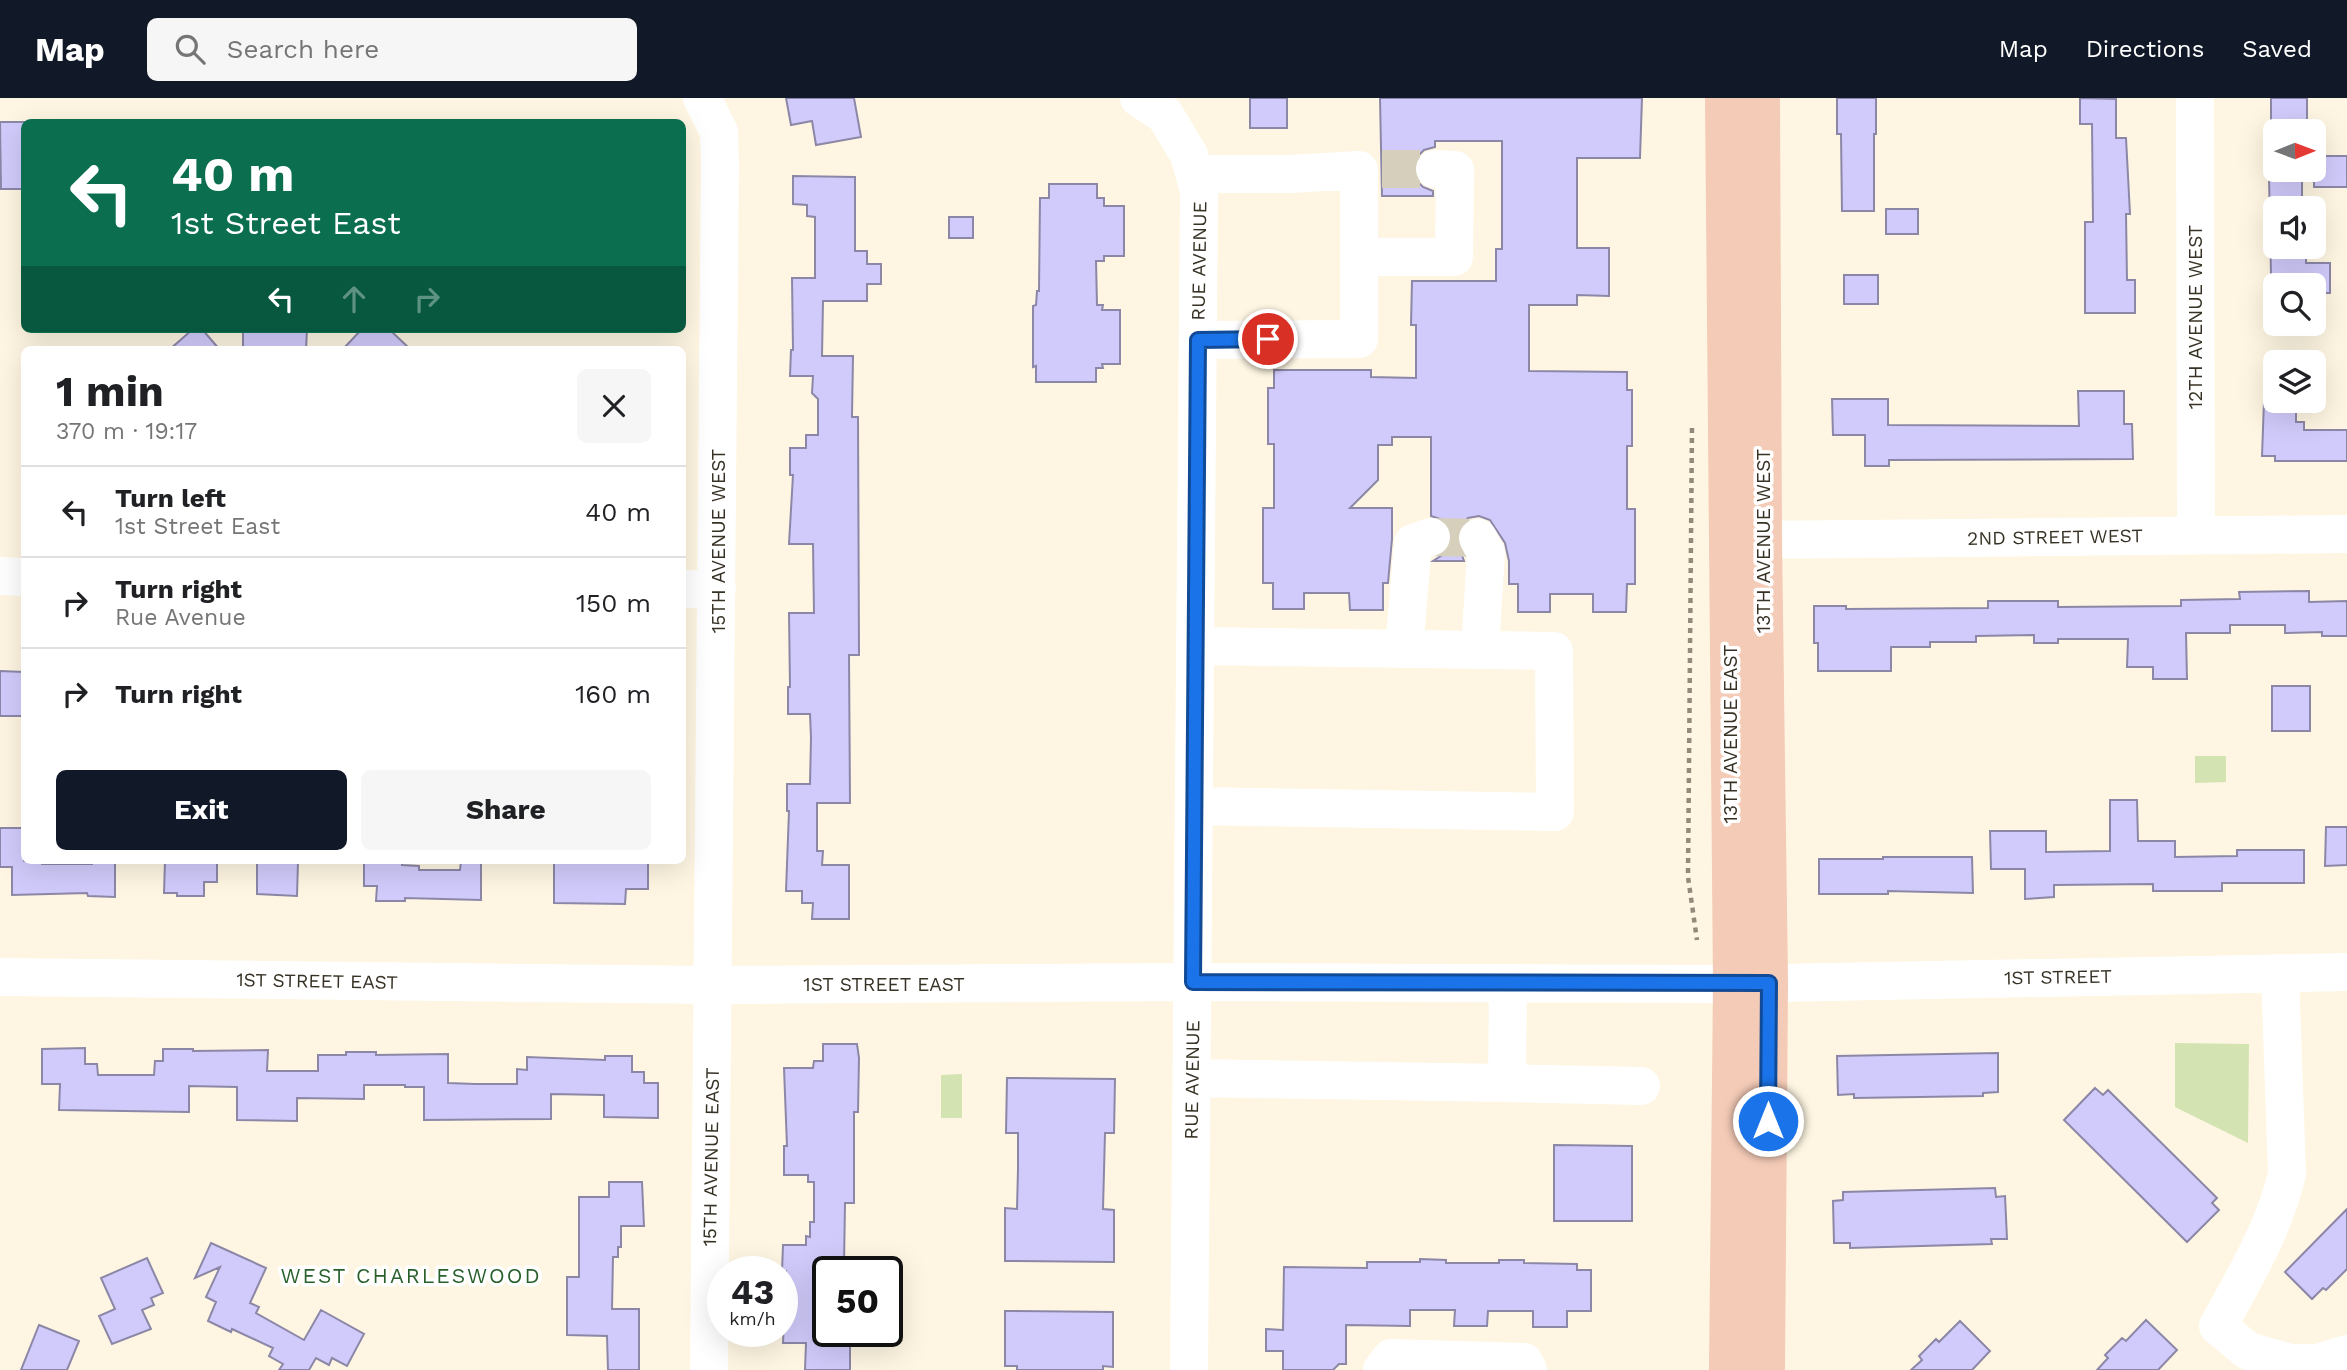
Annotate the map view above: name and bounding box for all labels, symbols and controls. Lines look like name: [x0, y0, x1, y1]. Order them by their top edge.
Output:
search box: [147, 18, 637, 81]
text: Map: [35, 30, 105, 69]
icon: search: [171, 30, 209, 68]
text: Search here: [227, 34, 379, 64]
text: Map: [1999, 35, 2048, 63]
text: Directions: [2086, 35, 2204, 63]
text: Saved: [2242, 35, 2312, 63]
north arrow: [2263, 119, 2326, 182]
map controls: [2263, 119, 2326, 413]
text: 40 m: [171, 145, 294, 203]
icon: left: [56, 147, 147, 238]
button: sound: [2263, 196, 2326, 259]
street label: RUE AVENUE: [1186, 201, 1212, 321]
text: 1st Street East: [171, 204, 401, 242]
street label: 12TH AVENUE WEST: [2184, 225, 2207, 409]
button: search: [2263, 273, 2326, 336]
icon: left: [262, 280, 300, 318]
icon: ahead: [335, 280, 373, 318]
icon: right: [408, 280, 446, 318]
pin: [1238, 309, 1298, 369]
icon: arrive: [1249, 320, 1287, 358]
button: layers: [2263, 350, 2326, 413]
text: 1 min: [56, 367, 164, 416]
button: close: [577, 369, 651, 443]
text: 370 m · 19:17: [56, 418, 197, 445]
street label: 15TH AVENUE WEST: [707, 449, 730, 633]
street label: 13TH AVENUE WEST: [1752, 449, 1775, 633]
text: Turn left: [115, 483, 226, 513]
icon: left: [56, 493, 94, 531]
text: 40 m: [585, 497, 651, 527]
text: 1st Street East: [115, 513, 280, 540]
street label: 2ND STREET WEST: [1967, 524, 2143, 550]
text: Turn right: [115, 574, 242, 604]
icon: right: [56, 584, 94, 622]
text: 150 m: [576, 588, 651, 618]
text: Rue Avenue: [115, 604, 246, 631]
street label: 13TH AVENUE EAST: [1719, 644, 1742, 824]
icon: right: [56, 675, 94, 713]
text: Turn right: [115, 679, 242, 709]
text: 160 m: [575, 679, 651, 709]
button: Exit: [56, 770, 347, 850]
button: Share: [361, 770, 651, 850]
street label: 1ST STREET: [2004, 965, 2112, 989]
street label: 1ST STREET EAST: [236, 968, 398, 994]
street label: 1ST STREET EAST: [803, 973, 965, 996]
street label: RUE AVENUE: [1179, 1020, 1205, 1140]
street label: 15TH AVENUE EAST: [698, 1067, 724, 1247]
position arrow: [1731, 1084, 1805, 1158]
speed limit sign: 50: [812, 1256, 903, 1347]
district label: WEST CHARLESWOOD: [280, 1263, 542, 1288]
text: 43: [731, 1271, 774, 1313]
text: km/h: [729, 1308, 776, 1329]

